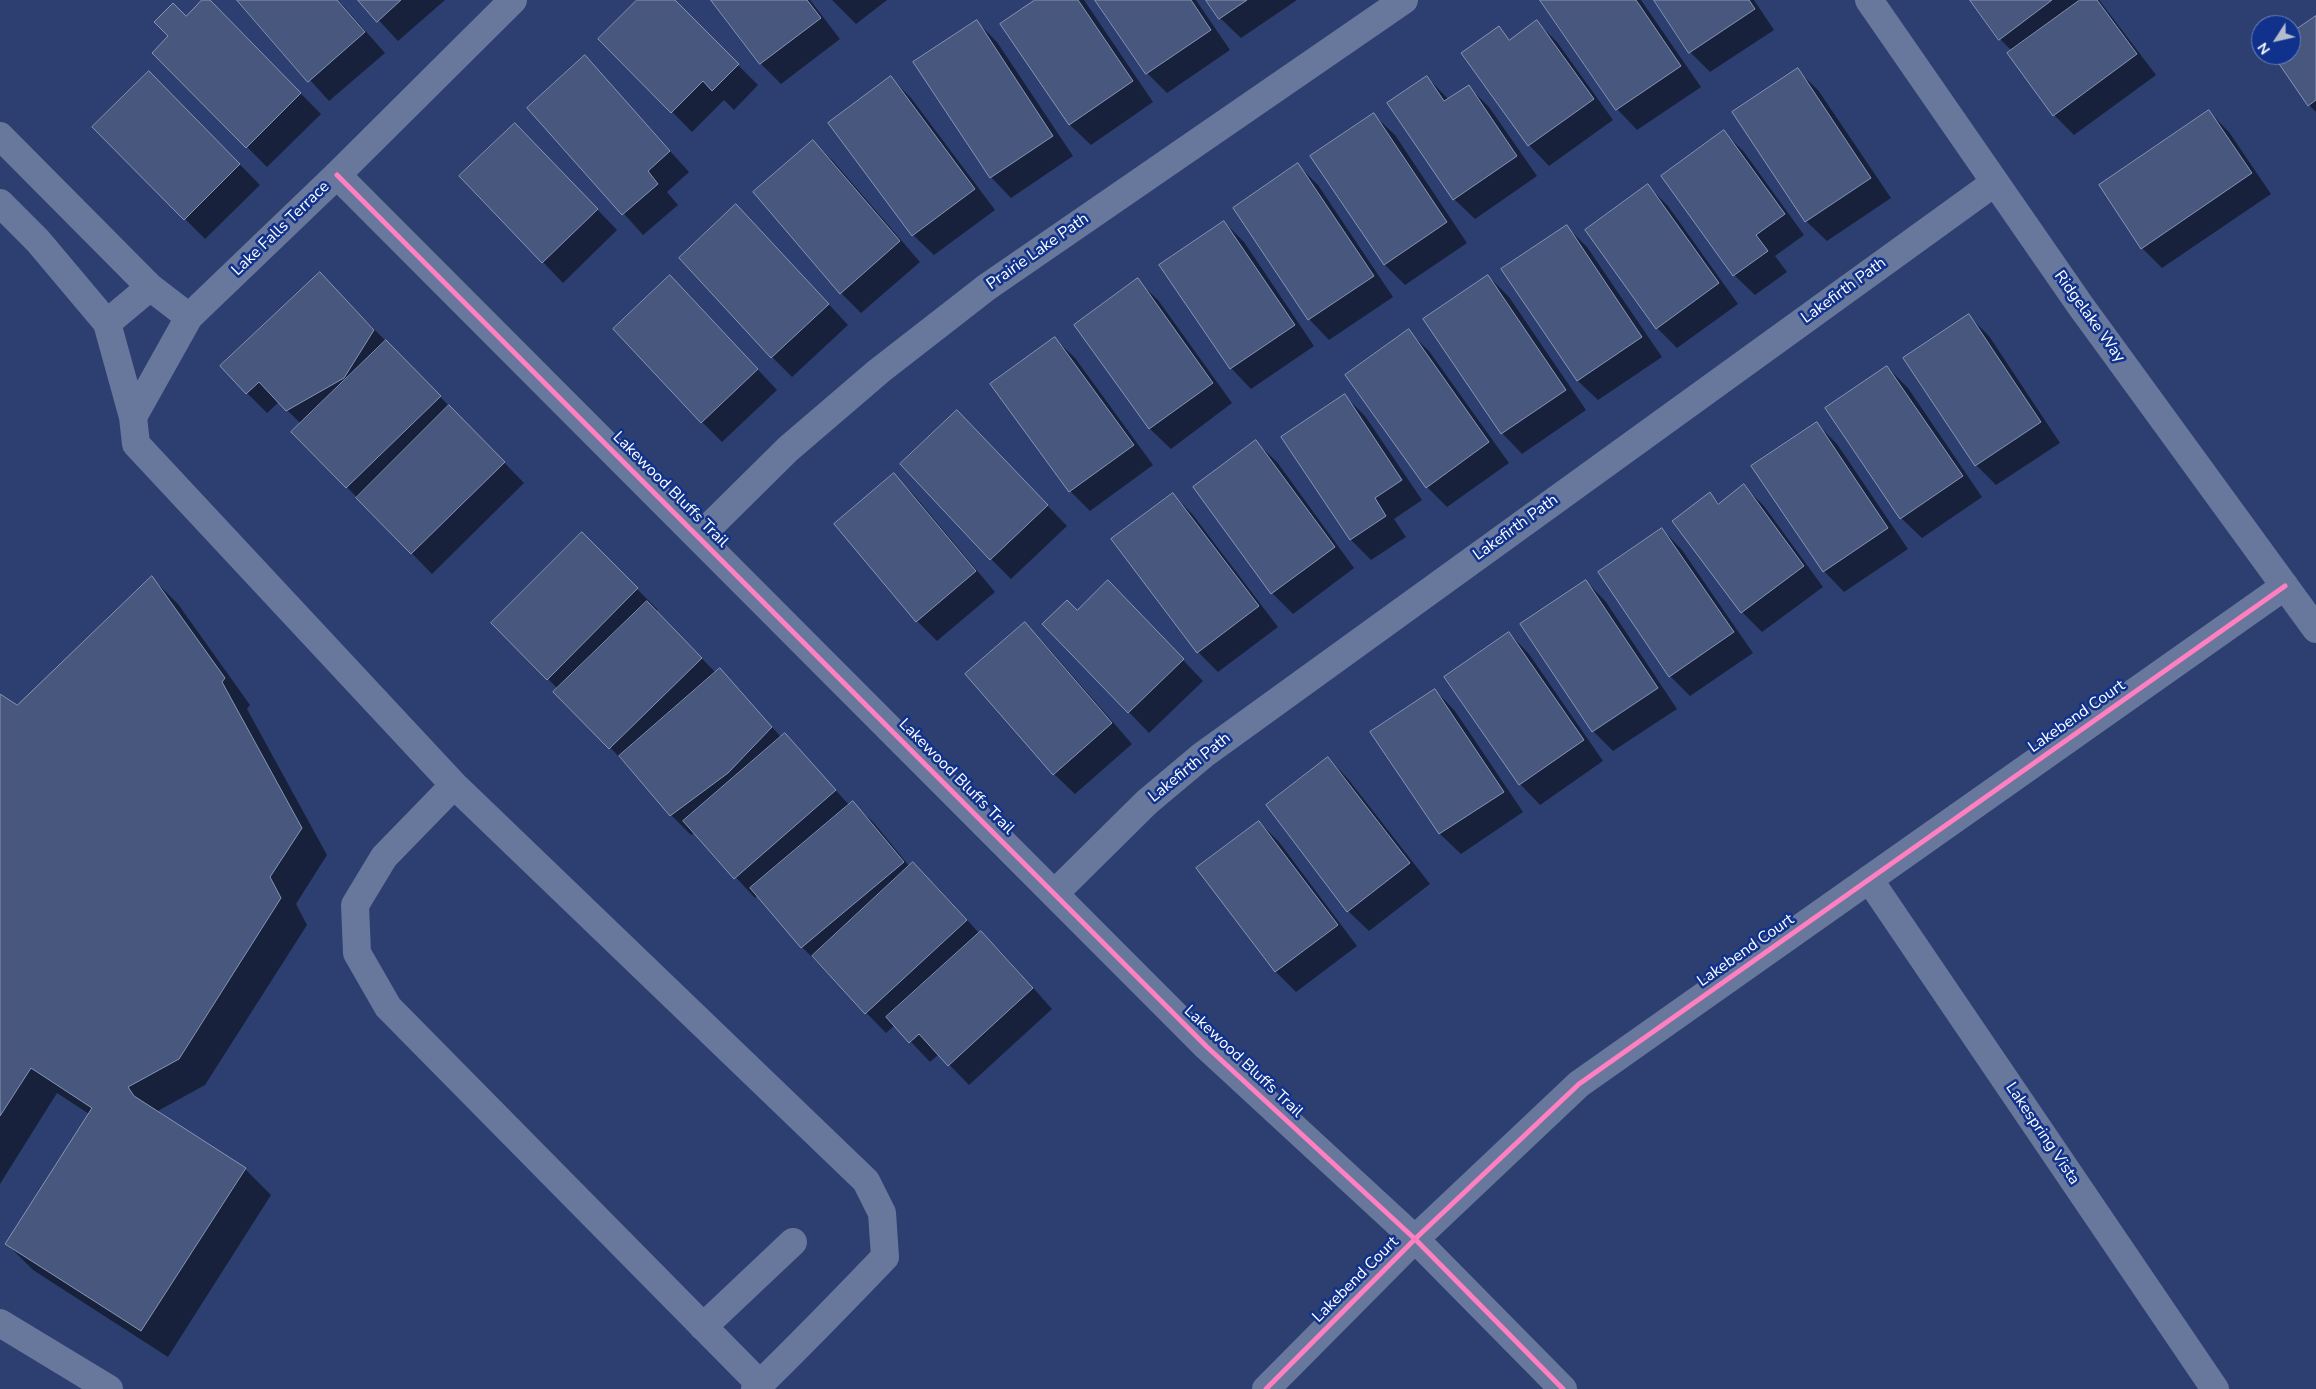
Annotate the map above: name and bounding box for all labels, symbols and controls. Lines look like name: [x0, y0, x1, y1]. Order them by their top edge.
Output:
north arrow: [2251, 15, 2301, 65]
text: N: [2253, 39, 2275, 58]
street label: Lake Falls Terrace: [228, 178, 334, 280]
street label: Prairie Lake Path: [983, 210, 1093, 294]
street label: Lakefirth Path: [1798, 254, 1890, 328]
street label: Ridgelake Way: [2049, 267, 2129, 367]
street label: Lakewood Bluffs Trail: [608, 428, 732, 552]
street label: Lakefirth Path: [1470, 491, 1562, 565]
street label: Lakebend Court: [2025, 677, 2129, 757]
street label: Lakewood Bluffs Trail: [894, 715, 1018, 839]
street label: Lakefirth Path: [1145, 729, 1235, 807]
street label: Lakebend Court: [1694, 911, 1798, 991]
street label: Lakewood Bluffs Trail: [1180, 1002, 1306, 1122]
street label: Lakespring Vista: [2001, 1079, 2083, 1189]
street label: Lakebend Court: [1309, 1233, 1403, 1327]

